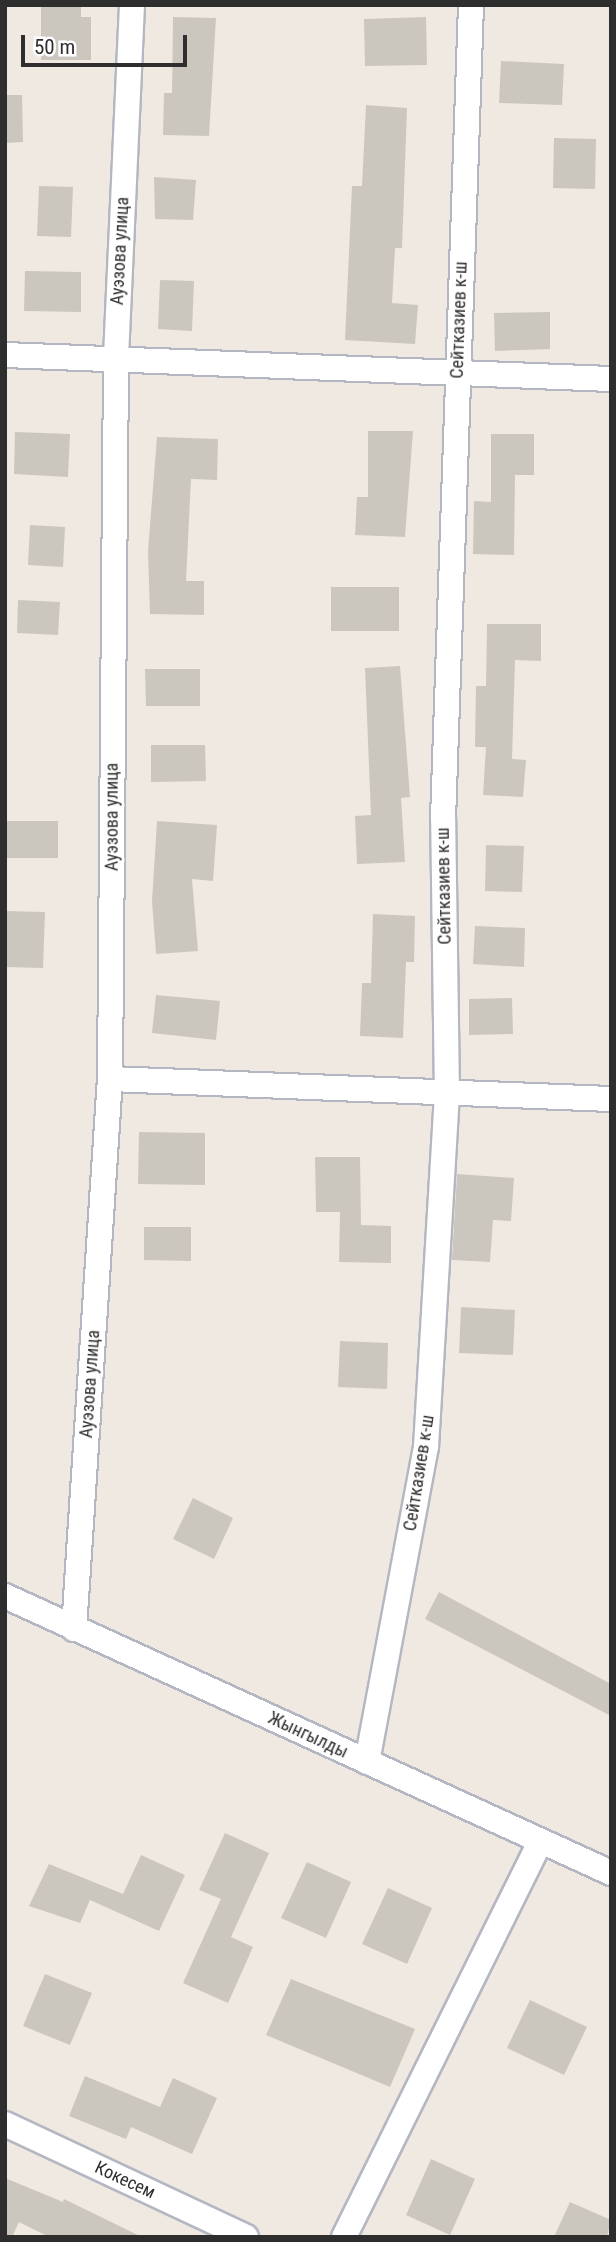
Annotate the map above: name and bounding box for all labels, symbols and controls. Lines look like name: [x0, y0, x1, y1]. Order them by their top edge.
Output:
scale bar: [24, 21, 191, 65]
text: 50 m: [34, 35, 75, 59]
street label: Ауэзова улица: [106, 196, 134, 306]
street label: Сейтказиев к-ш: [446, 261, 472, 379]
street label: Ауэзова улица: [101, 763, 123, 871]
street label: Сейтказиев к-ш: [432, 827, 456, 945]
street label: Ауэзова улица: [75, 1329, 105, 1439]
street label: Сейтказиев к-ш: [399, 1413, 439, 1533]
street label: Жынгылды: [265, 1707, 351, 1763]
street label: Кокесем: [91, 2157, 159, 2203]

